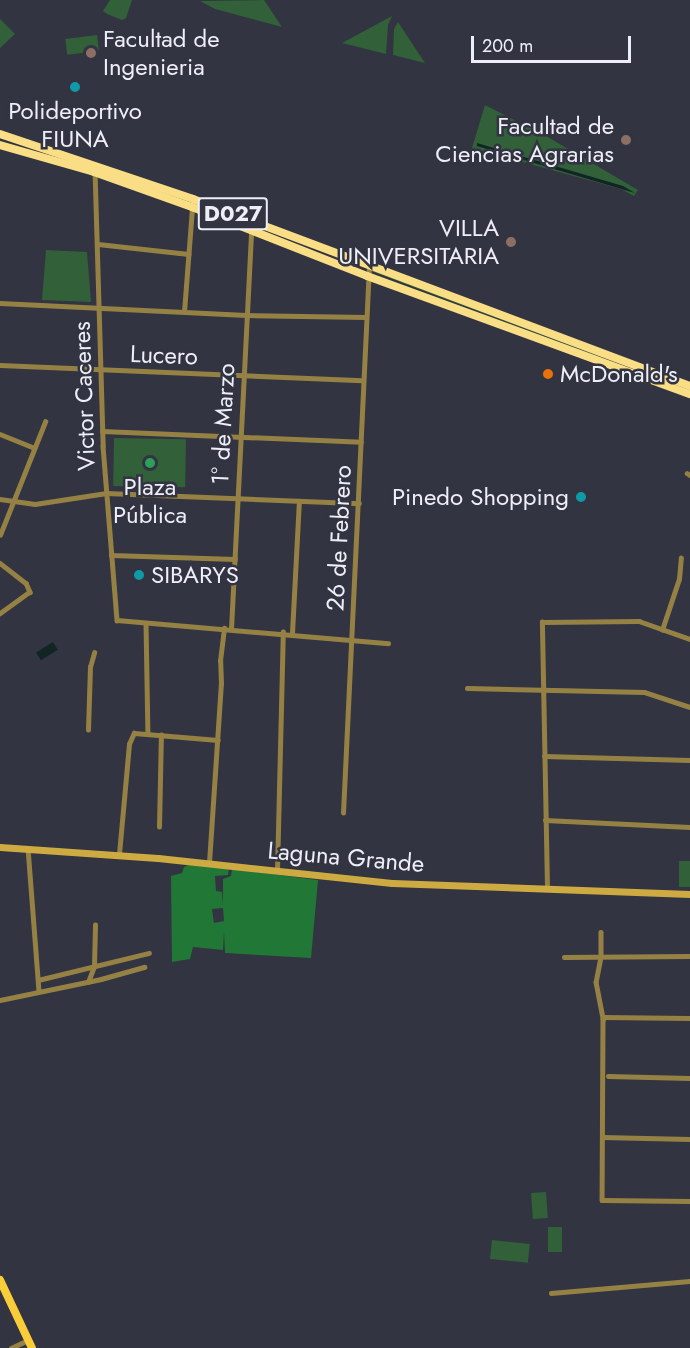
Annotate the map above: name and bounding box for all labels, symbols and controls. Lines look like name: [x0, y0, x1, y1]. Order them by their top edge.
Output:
scale bar: [474, 24, 634, 62]
place label: Facultad de Ingenieria: [103, 25, 220, 81]
text: 200 m: [482, 33, 533, 59]
marker: Facultad de Ingenieria: [84, 46, 98, 60]
marker: Polideportivo FIUNA: [68, 80, 82, 94]
place label: Polideportivo FIUNA: [8, 97, 142, 153]
place label: Facultad de Ciencias Agrarias: [435, 112, 614, 168]
marker: Facultad de Ciencias Agrarias: [619, 133, 633, 147]
road number: D027: [197, 195, 269, 233]
place label: VILLA UNIVERSITARIA: [338, 214, 499, 270]
marker: VILLA UNIVERSITARIA: [504, 235, 518, 249]
street label: Victor Caceres: [67, 321, 101, 471]
street label: Lucero: [130, 339, 198, 371]
place label: McDonald's: [560, 360, 678, 388]
street label: 1° de Marzo: [205, 363, 241, 485]
marker: McDonald's: [541, 367, 555, 381]
marker: Plaza Pública: [143, 456, 157, 470]
street label: 26 de Febrero: [321, 464, 357, 612]
place label: Plaza Pública: [113, 473, 187, 529]
place label: Pinedo Shopping: [392, 483, 569, 511]
marker: Pinedo Shopping: [574, 490, 588, 504]
place label: SIBARYS: [151, 561, 239, 589]
marker: SIBARYS: [132, 568, 146, 582]
street label: Laguna Grande: [267, 836, 425, 878]

